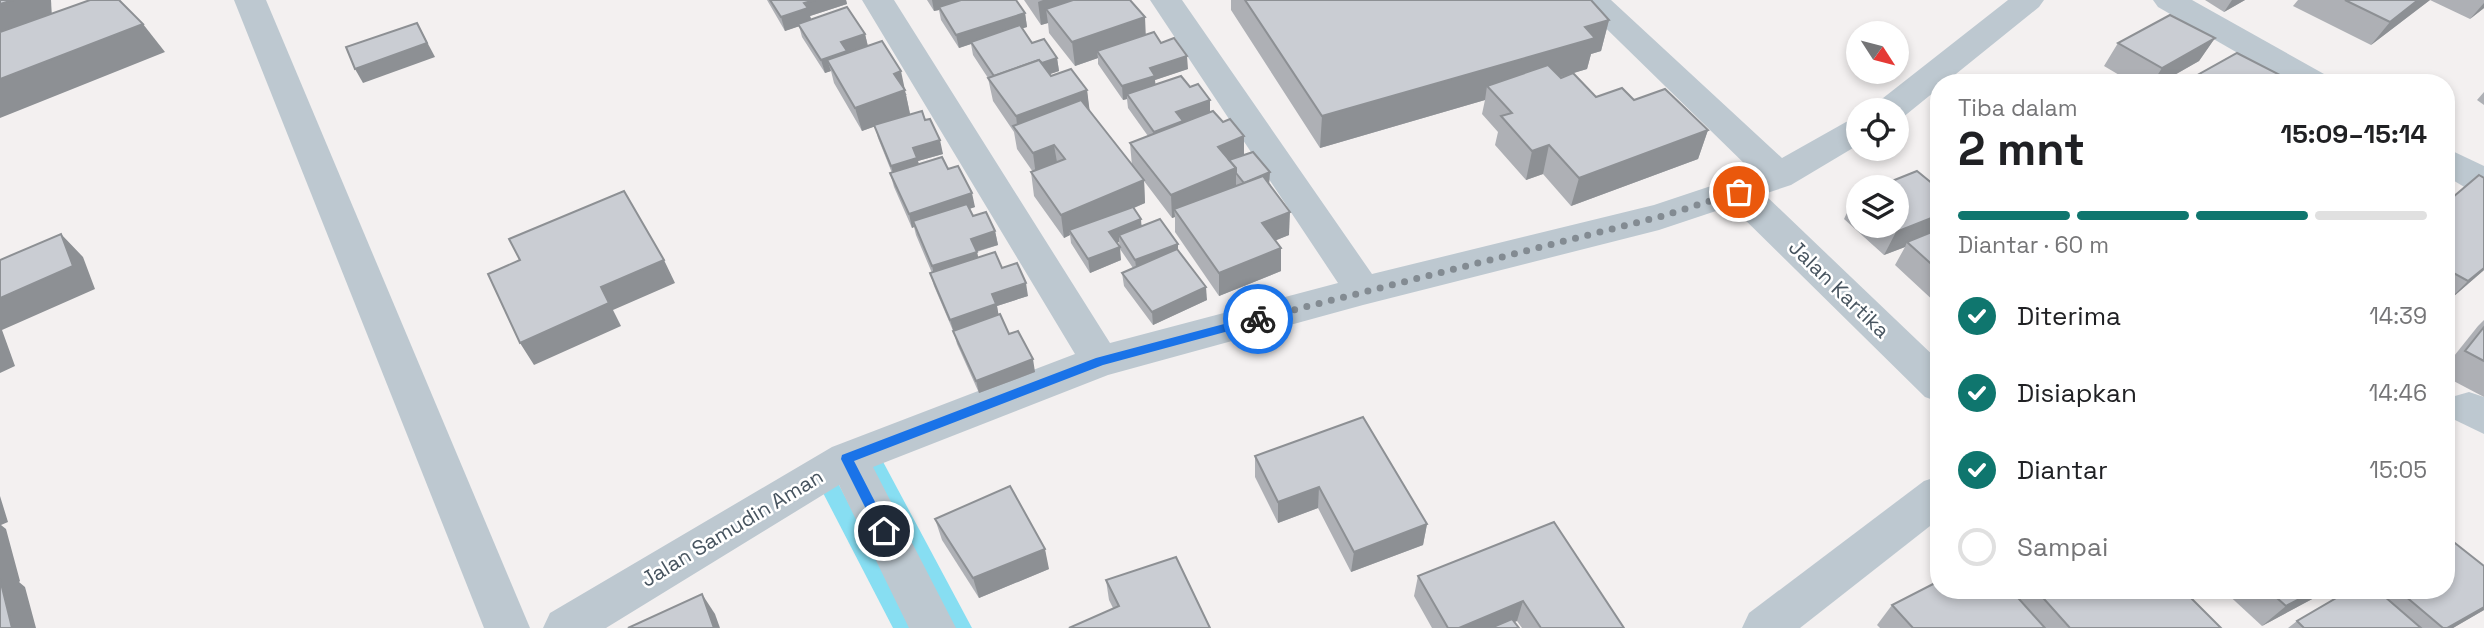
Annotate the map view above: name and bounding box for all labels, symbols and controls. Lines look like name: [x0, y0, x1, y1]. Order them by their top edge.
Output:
north arrow: [1846, 21, 1909, 84]
map controls: [1846, 21, 1909, 238]
text: Tiba dalam: [1958, 93, 2078, 123]
button: locate: [1846, 98, 1909, 161]
text: 15:09–15:14: [2280, 117, 2427, 151]
text: 2 mnt: [1958, 120, 2085, 178]
pin: [1709, 162, 1769, 222]
icon: bag: [1720, 173, 1758, 211]
button: layers: [1846, 175, 1909, 238]
text: Diantar · 60 m: [1958, 230, 2109, 260]
street label: Jalan Kartika: [1783, 234, 1896, 344]
courier: [1223, 284, 1293, 354]
icon: check: [1958, 297, 1996, 335]
text: Diterima: [2017, 299, 2121, 333]
icon: bike: [1239, 300, 1277, 338]
text: 14:39: [2369, 301, 2427, 331]
icon: check: [1958, 374, 1996, 412]
text: Disiapkan: [2017, 376, 2137, 410]
text: 14:46: [2369, 378, 2427, 408]
icon: check: [1958, 451, 1996, 489]
text: Diantar: [2017, 453, 2108, 487]
text: 15:05: [2369, 455, 2427, 485]
street label: Jalan Samudin Aman: [636, 462, 828, 593]
pin: [854, 501, 914, 561]
icon: home: [865, 512, 903, 550]
text: Sampai: [2017, 530, 2108, 564]

